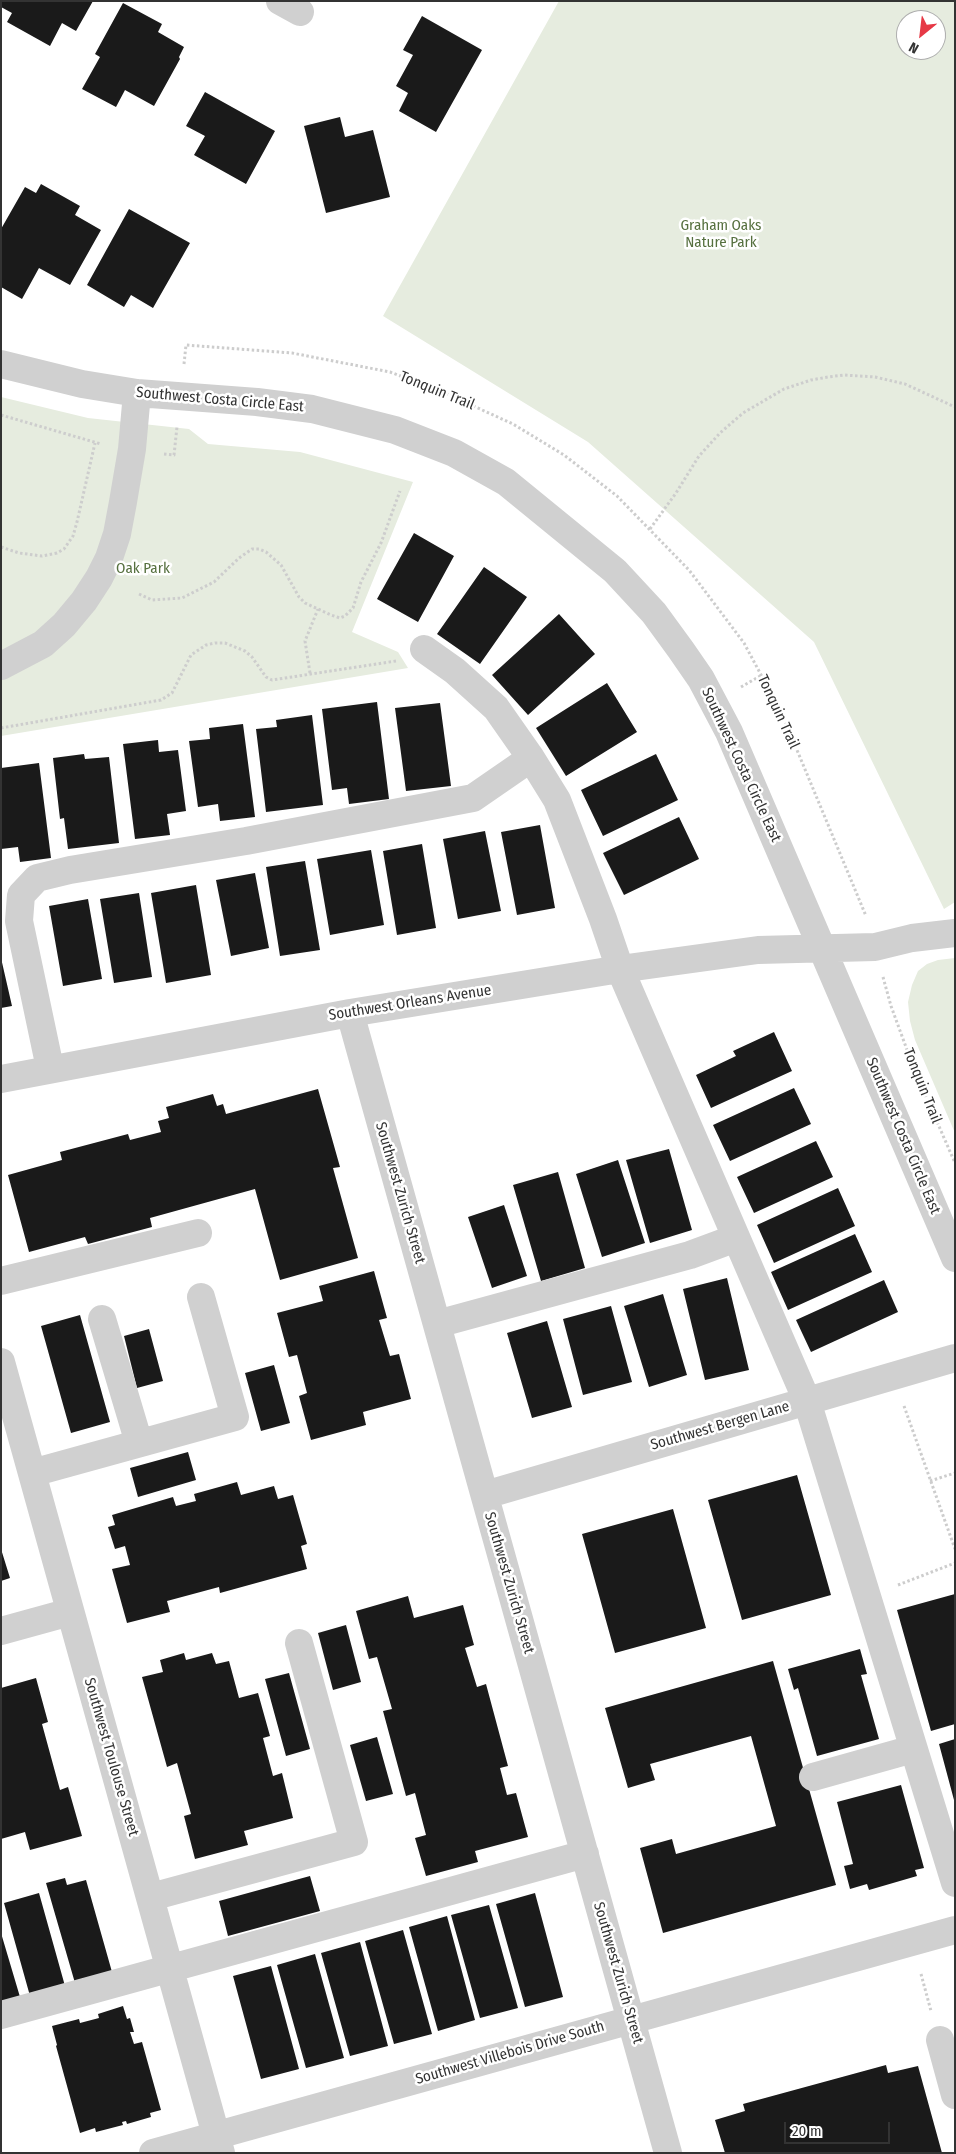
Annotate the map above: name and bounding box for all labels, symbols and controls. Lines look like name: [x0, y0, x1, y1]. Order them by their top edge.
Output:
north arrow: [896, 10, 946, 60]
text: N: [906, 38, 922, 57]
park label: Graham Oaks Nature Park: [681, 217, 761, 252]
street label: Tonquin Trail: [397, 368, 477, 414]
street label: Southwest Costa Circle East: [135, 384, 305, 416]
park label: Oak Park: [116, 560, 170, 578]
street label: Tonquin Trail: [753, 672, 803, 752]
street label: Southwest Costa Circle East: [697, 685, 785, 845]
street label: Southwest Orleans Avenue: [328, 981, 492, 1025]
street label: Tonquin Trail: [899, 1046, 945, 1126]
street label: Southwest Costa Circle East: [862, 1055, 944, 1217]
street label: Southwest Zurich Street: [371, 1120, 429, 1266]
street label: Southwest Bergen Lane: [649, 1398, 791, 1454]
street label: Southwest Zurich Street: [480, 1510, 538, 1656]
street label: Southwest Toulouse Street: [80, 1676, 142, 1838]
street label: Southwest Zurich Street: [589, 1900, 647, 2046]
street label: Southwest Villebois Drive South: [414, 2017, 606, 2089]
scale bar: [786, 2112, 892, 2144]
text: 20 m: [792, 2122, 822, 2140]

